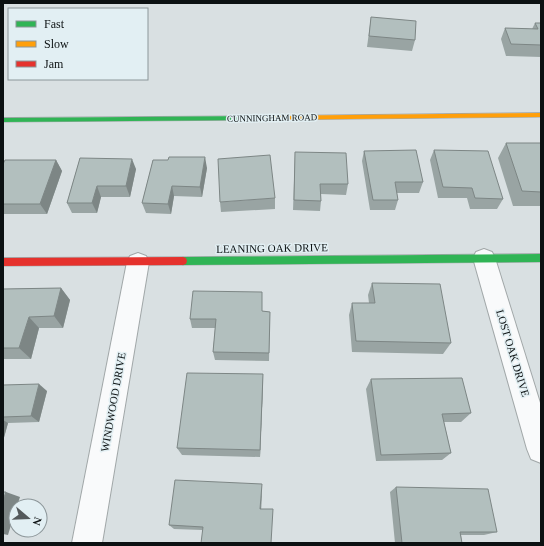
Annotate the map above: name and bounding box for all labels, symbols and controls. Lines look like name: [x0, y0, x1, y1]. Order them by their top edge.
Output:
legend: [8, 8, 148, 80]
text: Fast: [44, 17, 65, 31]
text: Slow: [44, 37, 69, 51]
text: Jam: [44, 57, 64, 71]
street label: CUNNINGHAM ROAD: [227, 112, 318, 124]
street label: LEANING OAK DRIVE: [216, 241, 328, 255]
street label: LOST OAK DRIVE: [494, 308, 532, 398]
street label: WINDWOOD DRIVE: [98, 351, 128, 453]
north arrow: [8, 498, 48, 538]
text: N: [30, 516, 44, 527]

